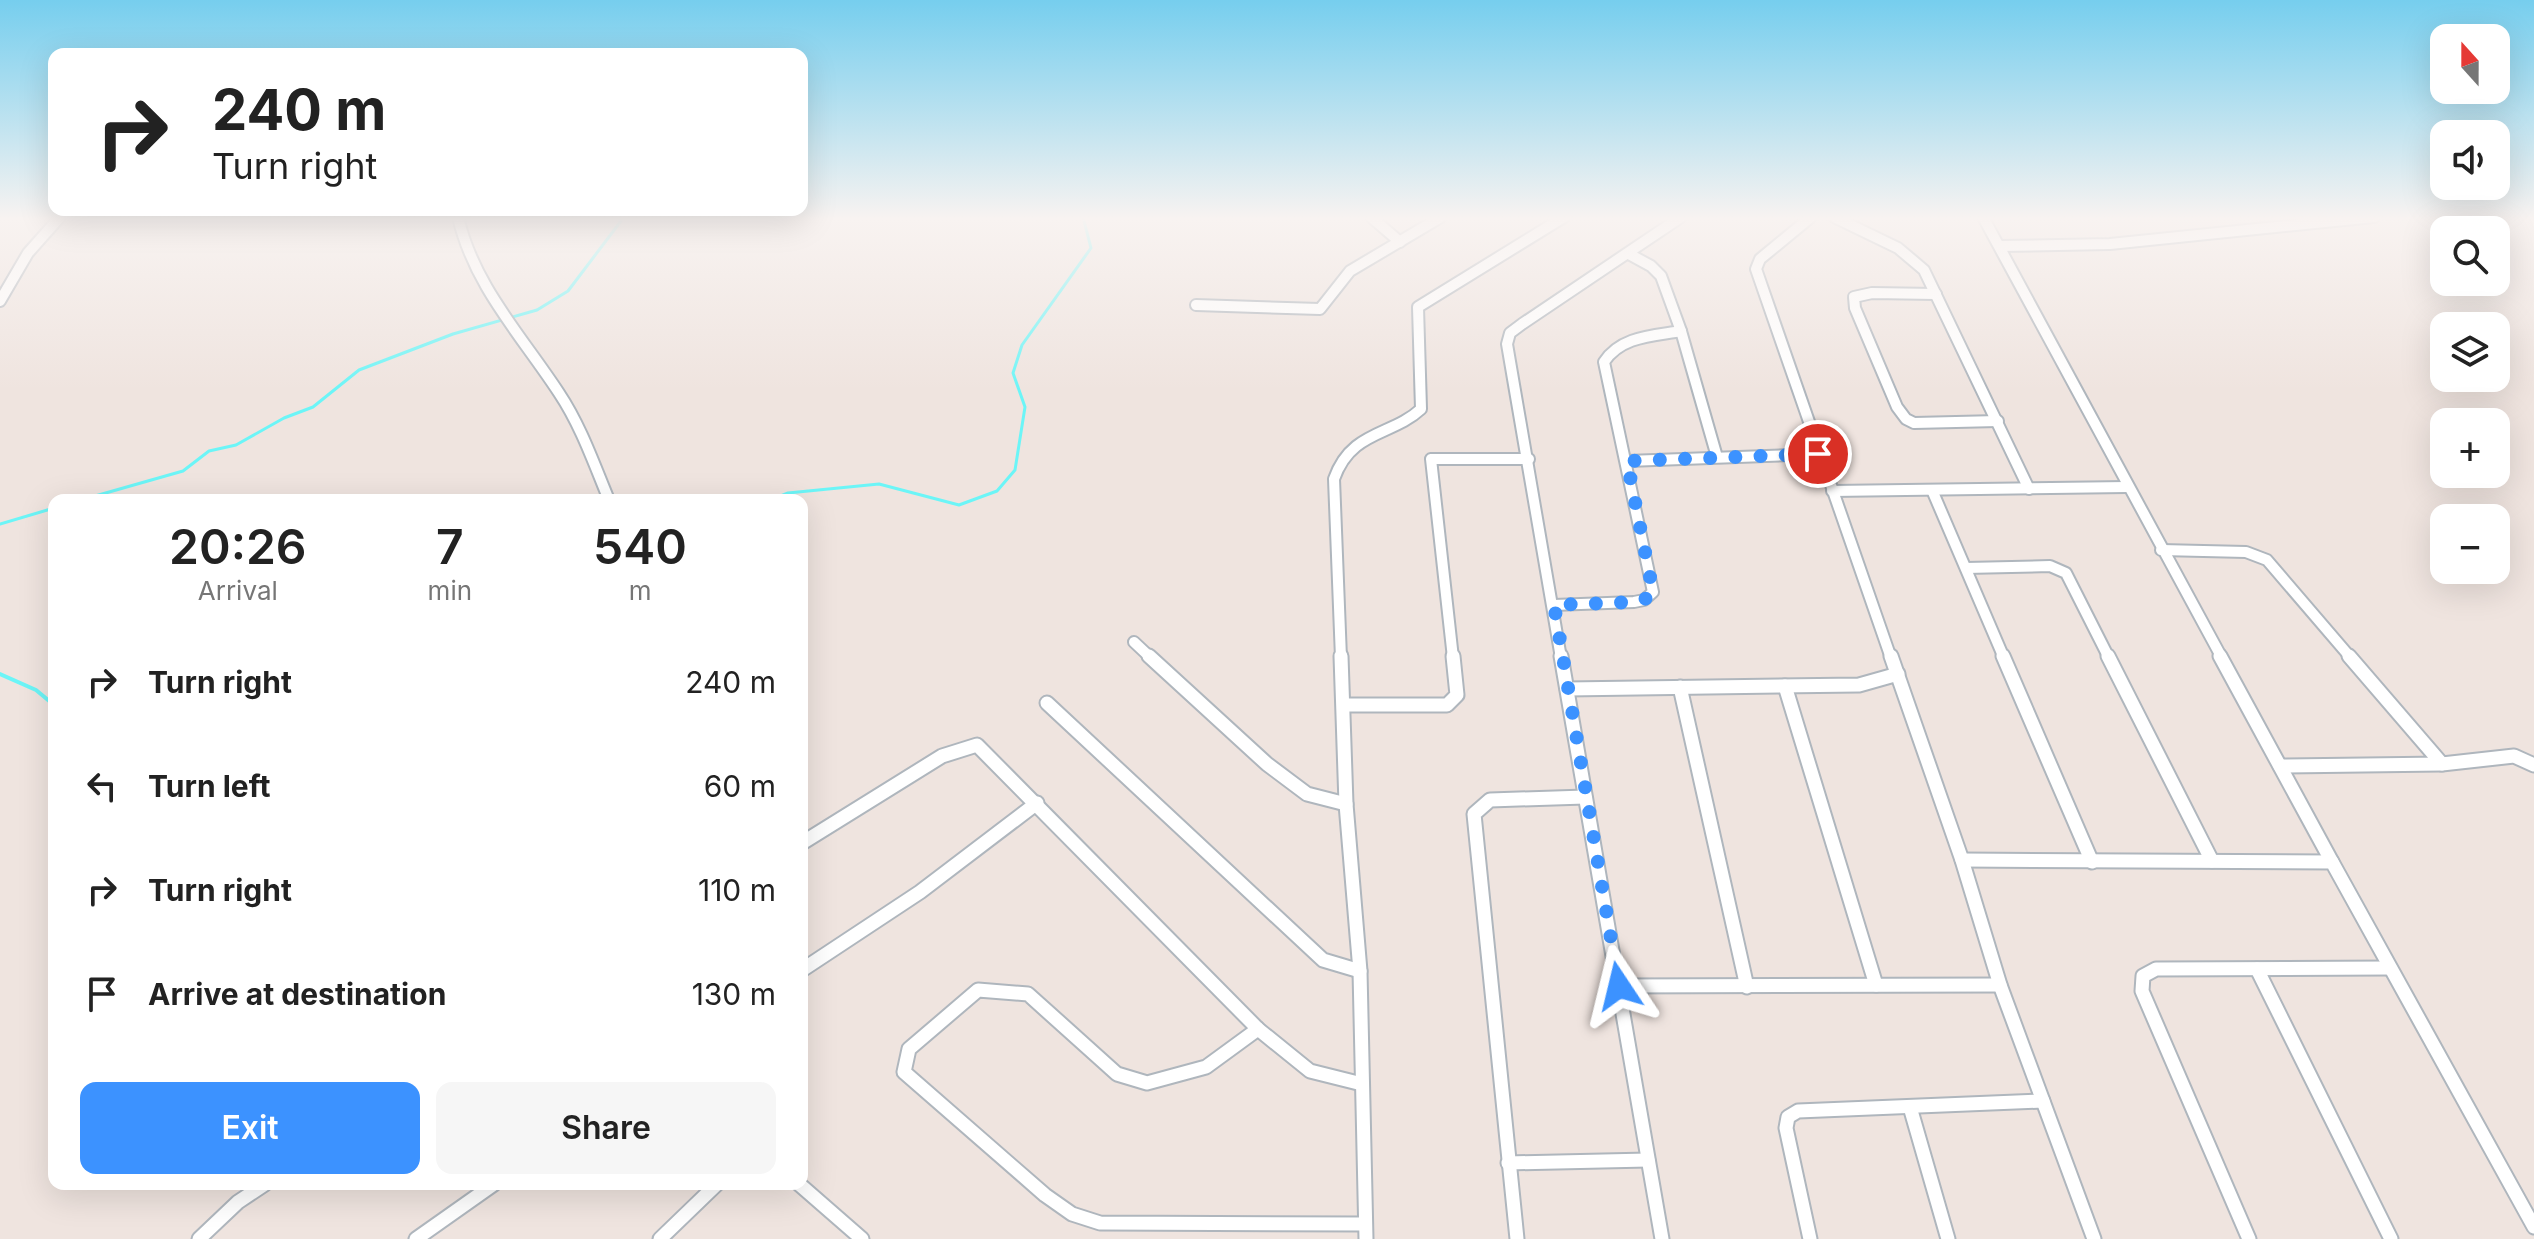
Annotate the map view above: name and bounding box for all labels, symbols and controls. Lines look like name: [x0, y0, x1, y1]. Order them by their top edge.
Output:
north arrow: [2430, 24, 2510, 104]
map controls: [2430, 24, 2510, 584]
text: 240 m: [212, 76, 386, 144]
icon: right: [80, 80, 184, 184]
button: sound: [2430, 120, 2510, 200]
text: Turn right: [212, 144, 377, 188]
button: search: [2430, 216, 2510, 296]
button: layers: [2430, 312, 2510, 392]
button: +: [2430, 408, 2510, 488]
pin: [1784, 420, 1852, 488]
icon: arrive: [1796, 432, 1840, 476]
button: −: [2430, 504, 2510, 584]
text: 20:26: [169, 517, 307, 576]
text: 7: [436, 517, 464, 576]
text: 540: [593, 517, 687, 576]
text: Arrival: [198, 575, 278, 606]
text: min: [428, 575, 472, 606]
text: m: [629, 575, 651, 606]
icon: right: [80, 660, 124, 704]
text: Turn right: [148, 664, 292, 700]
text: 240 m: [685, 664, 776, 700]
icon: left: [80, 764, 124, 808]
text: Turn left: [148, 768, 270, 804]
text: 60 m: [704, 768, 776, 804]
icon: right: [80, 868, 124, 912]
text: Turn right: [148, 872, 292, 908]
text: 110 m: [698, 872, 776, 908]
position arrow: [1577, 944, 1661, 1028]
icon: arrive: [80, 972, 124, 1016]
text: Arrive at destination: [148, 976, 446, 1012]
text: 130 m: [692, 976, 776, 1012]
button: Exit: [80, 1082, 420, 1174]
button: Share: [436, 1082, 776, 1174]

